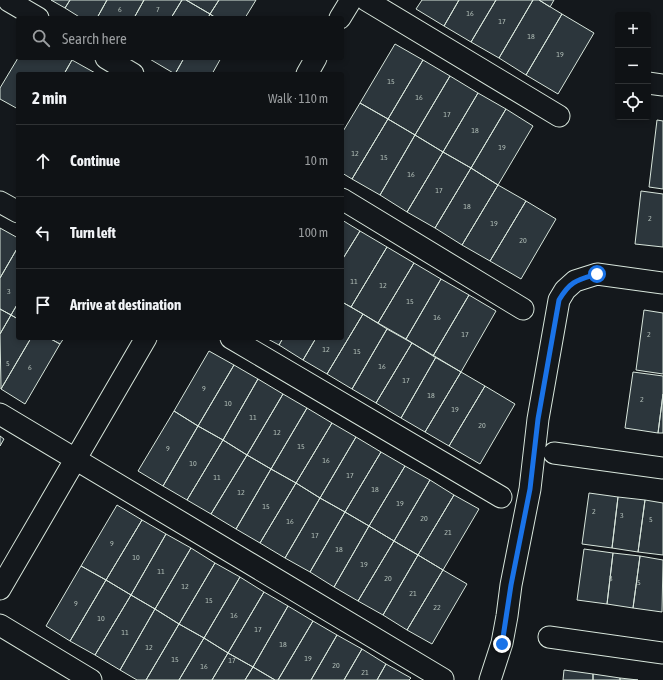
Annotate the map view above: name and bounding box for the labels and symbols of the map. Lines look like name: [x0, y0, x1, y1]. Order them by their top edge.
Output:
house number: 6: [118, 5, 122, 14]
house number: 7: [156, 5, 160, 14]
house number: 16: [466, 9, 474, 18]
house number: 17: [498, 17, 506, 26]
house number: 18: [527, 32, 535, 41]
house number: 19: [556, 50, 564, 59]
house number: 15: [387, 77, 395, 86]
house number: 16: [415, 93, 423, 102]
house number: 17: [443, 110, 451, 119]
house number: 18: [471, 126, 479, 135]
house number: 19: [498, 143, 506, 152]
house number: 12: [351, 149, 359, 158]
house number: 15: [380, 153, 388, 162]
house number: 16: [407, 170, 415, 179]
house number: 17: [435, 186, 443, 195]
house number: 18: [463, 202, 471, 211]
house number: 2: [648, 214, 652, 223]
house number: 19: [490, 219, 498, 228]
house number: 20: [519, 236, 527, 245]
route start: [588, 265, 606, 283]
house number: 11: [350, 277, 358, 286]
house number: 12: [379, 281, 387, 290]
house number: 3: [7, 287, 11, 296]
house number: 15: [406, 297, 414, 306]
house number: 16: [433, 313, 441, 322]
house number: 17: [461, 330, 469, 339]
house number: 2: [647, 330, 651, 339]
house number: 12: [322, 345, 330, 354]
house number: 15: [353, 347, 361, 356]
house number: 5: [6, 359, 10, 368]
house number: 16: [378, 362, 386, 371]
house number: 6: [28, 363, 32, 372]
house number: 17: [402, 376, 410, 385]
house number: 9: [202, 384, 206, 393]
house number: 18: [427, 391, 435, 400]
house number: 2: [640, 395, 644, 404]
house number: 10: [224, 399, 232, 408]
house number: 19: [451, 405, 459, 414]
house number: 11: [249, 413, 257, 422]
house number: 20: [478, 421, 486, 430]
house number: 12: [273, 428, 281, 437]
house number: 15: [297, 442, 305, 451]
house number: 9: [166, 444, 170, 453]
house number: 16: [322, 456, 330, 465]
house number: 10: [189, 459, 197, 468]
house number: 17: [346, 471, 354, 480]
house number: 11: [213, 473, 221, 482]
house number: 18: [371, 485, 379, 494]
house number: 12: [237, 488, 245, 497]
house number: 19: [396, 499, 404, 508]
house number: 15: [262, 502, 270, 511]
house number: 2: [592, 507, 596, 516]
house number: 3: [620, 511, 624, 520]
house number: 20: [420, 514, 428, 523]
house number: 5: [649, 515, 653, 524]
house number: 16: [286, 517, 294, 526]
house number: 21: [444, 528, 452, 537]
house number: 17: [311, 531, 319, 540]
house number: 9: [110, 539, 114, 548]
house number: 18: [335, 545, 343, 554]
house number: 10: [132, 553, 140, 562]
house number: 19: [360, 560, 368, 569]
house number: 11: [157, 567, 165, 576]
house number: 20: [384, 574, 392, 583]
house number: 3: [609, 574, 613, 583]
house number: 5: [637, 578, 641, 587]
house number: 12: [181, 582, 189, 591]
house number: 21: [409, 589, 417, 598]
house number: 15: [205, 596, 213, 605]
house number: 9: [74, 599, 78, 608]
house number: 22: [433, 603, 441, 612]
house number: 16: [230, 611, 238, 620]
house number: 10: [97, 614, 105, 623]
house number: 17: [254, 625, 262, 634]
house number: 11: [121, 628, 129, 637]
route end: [493, 635, 511, 653]
house number: 18: [279, 640, 287, 649]
house number: 12: [145, 643, 153, 652]
house number: 19: [304, 654, 312, 663]
house number: 15: [171, 655, 179, 664]
house number: 17: [228, 656, 236, 665]
house number: 20: [332, 661, 340, 670]
house number: 16: [200, 662, 208, 671]
house number: 21: [361, 668, 369, 677]

